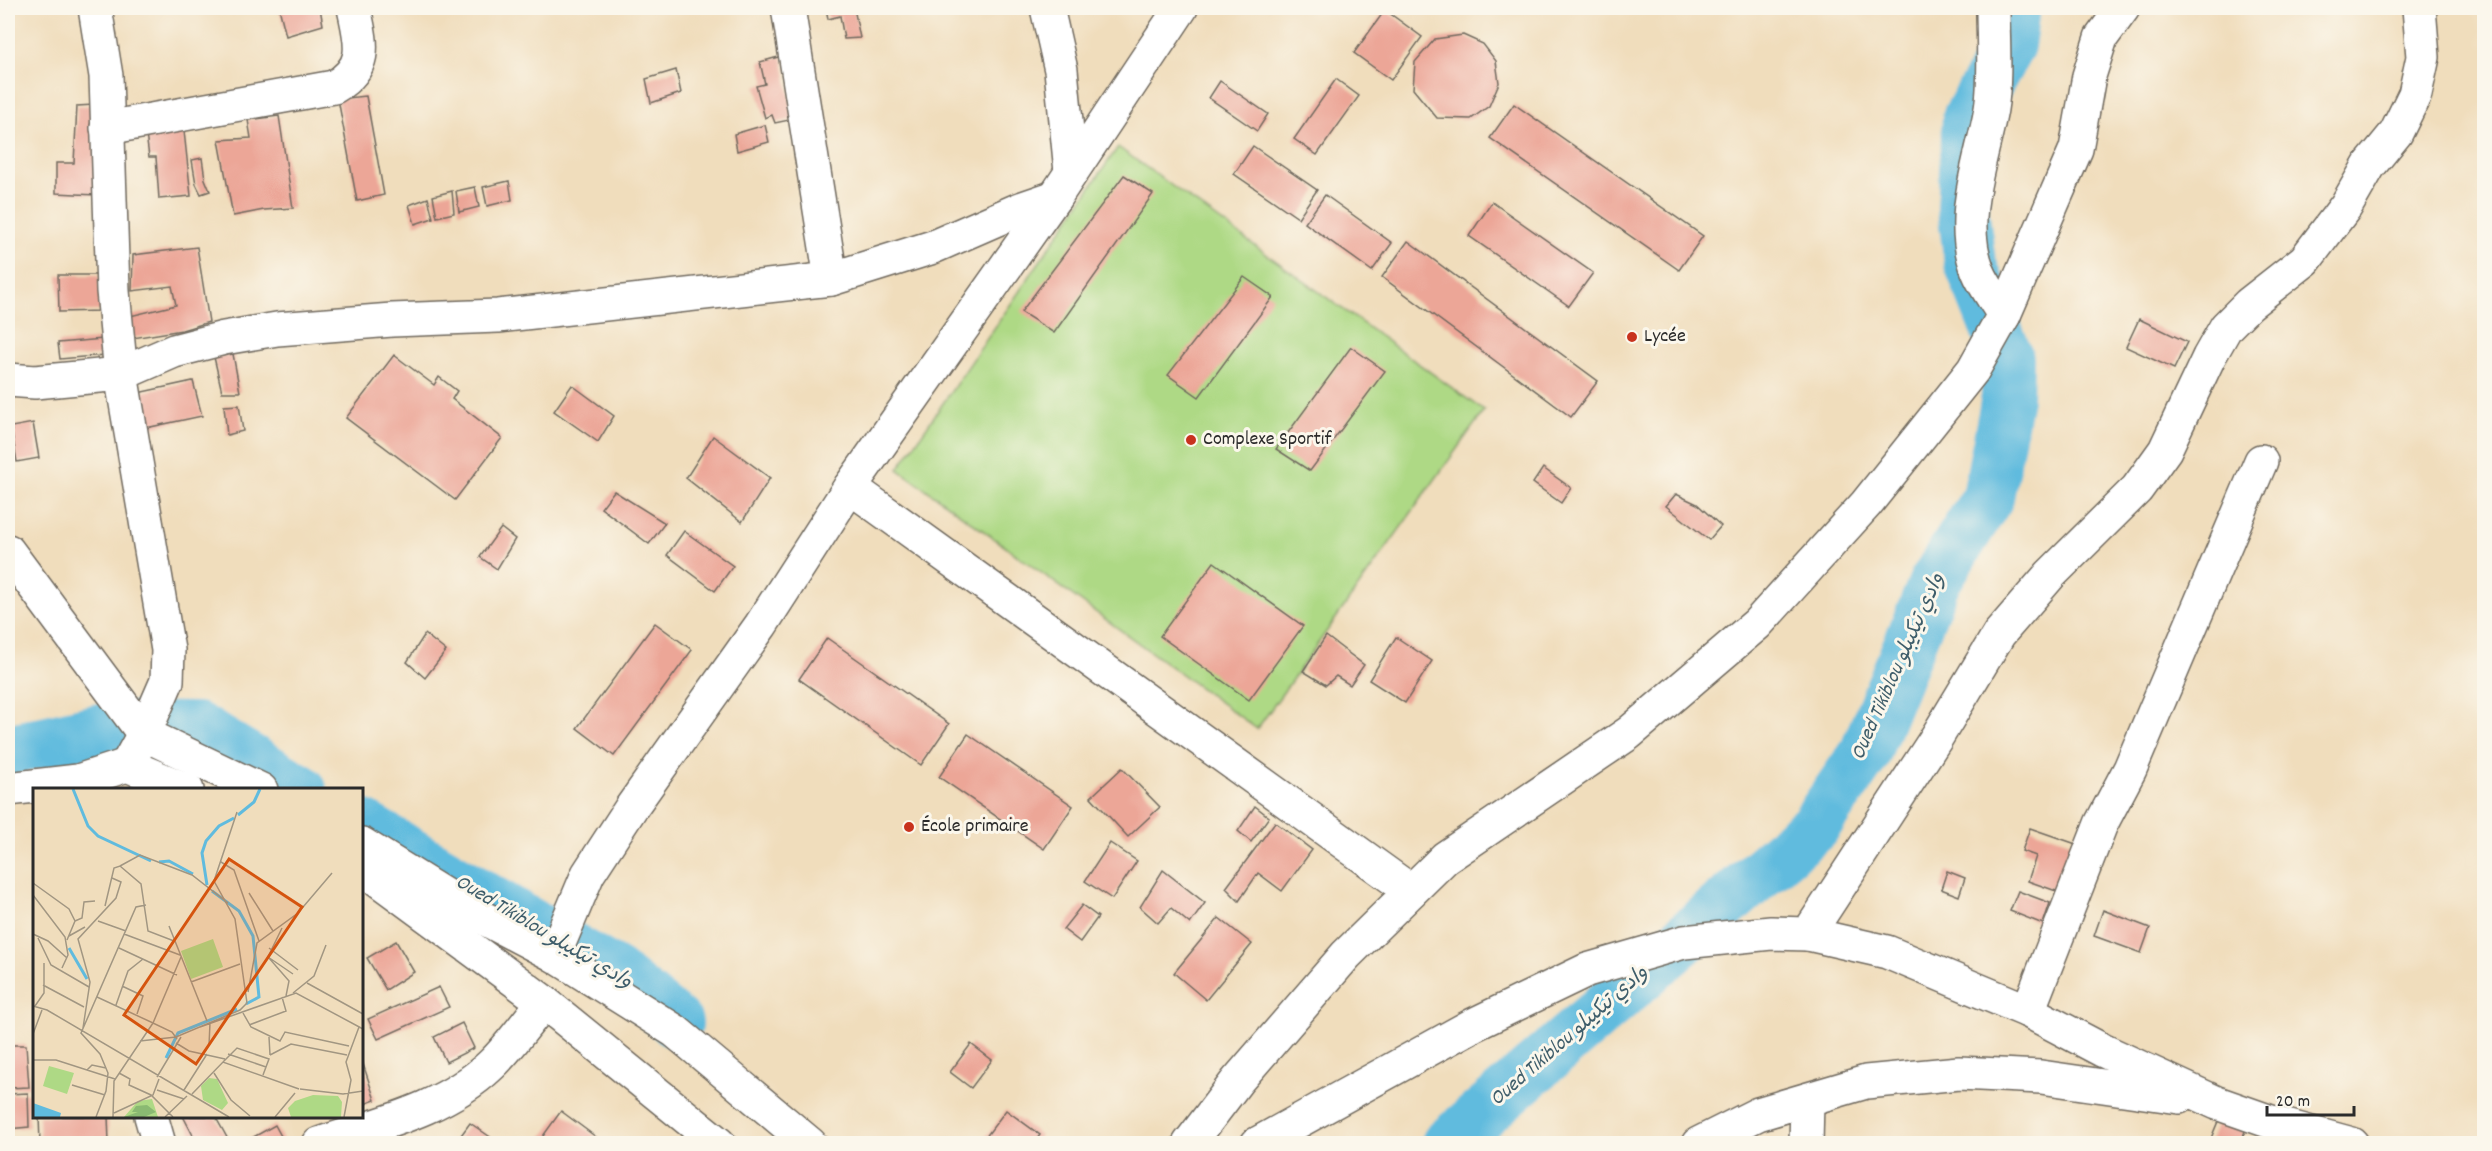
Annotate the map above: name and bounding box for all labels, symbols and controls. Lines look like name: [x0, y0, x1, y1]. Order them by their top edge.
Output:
place label: Lycée: [1644, 323, 1686, 351]
marker: Lycée: [1625, 330, 1639, 344]
place label: Complexe Sportif: [1203, 426, 1332, 454]
marker: Complexe Sportif: [1184, 433, 1198, 447]
water label: Oued Tikiblou وادي تيكيبلو: [1844, 569, 1954, 765]
inset map: [33, 788, 363, 1118]
place label: École primaire: [921, 813, 1029, 841]
marker: École primaire: [902, 820, 916, 834]
water label: Oued Tikiblou وادي تيكيبلو: [449, 868, 637, 998]
water label: Oued Tikiblou وادي تيكيبلو: [1484, 959, 1656, 1114]
scale bar: [2267, 1079, 2354, 1117]
text: 20 m: [2276, 1090, 2310, 1115]

